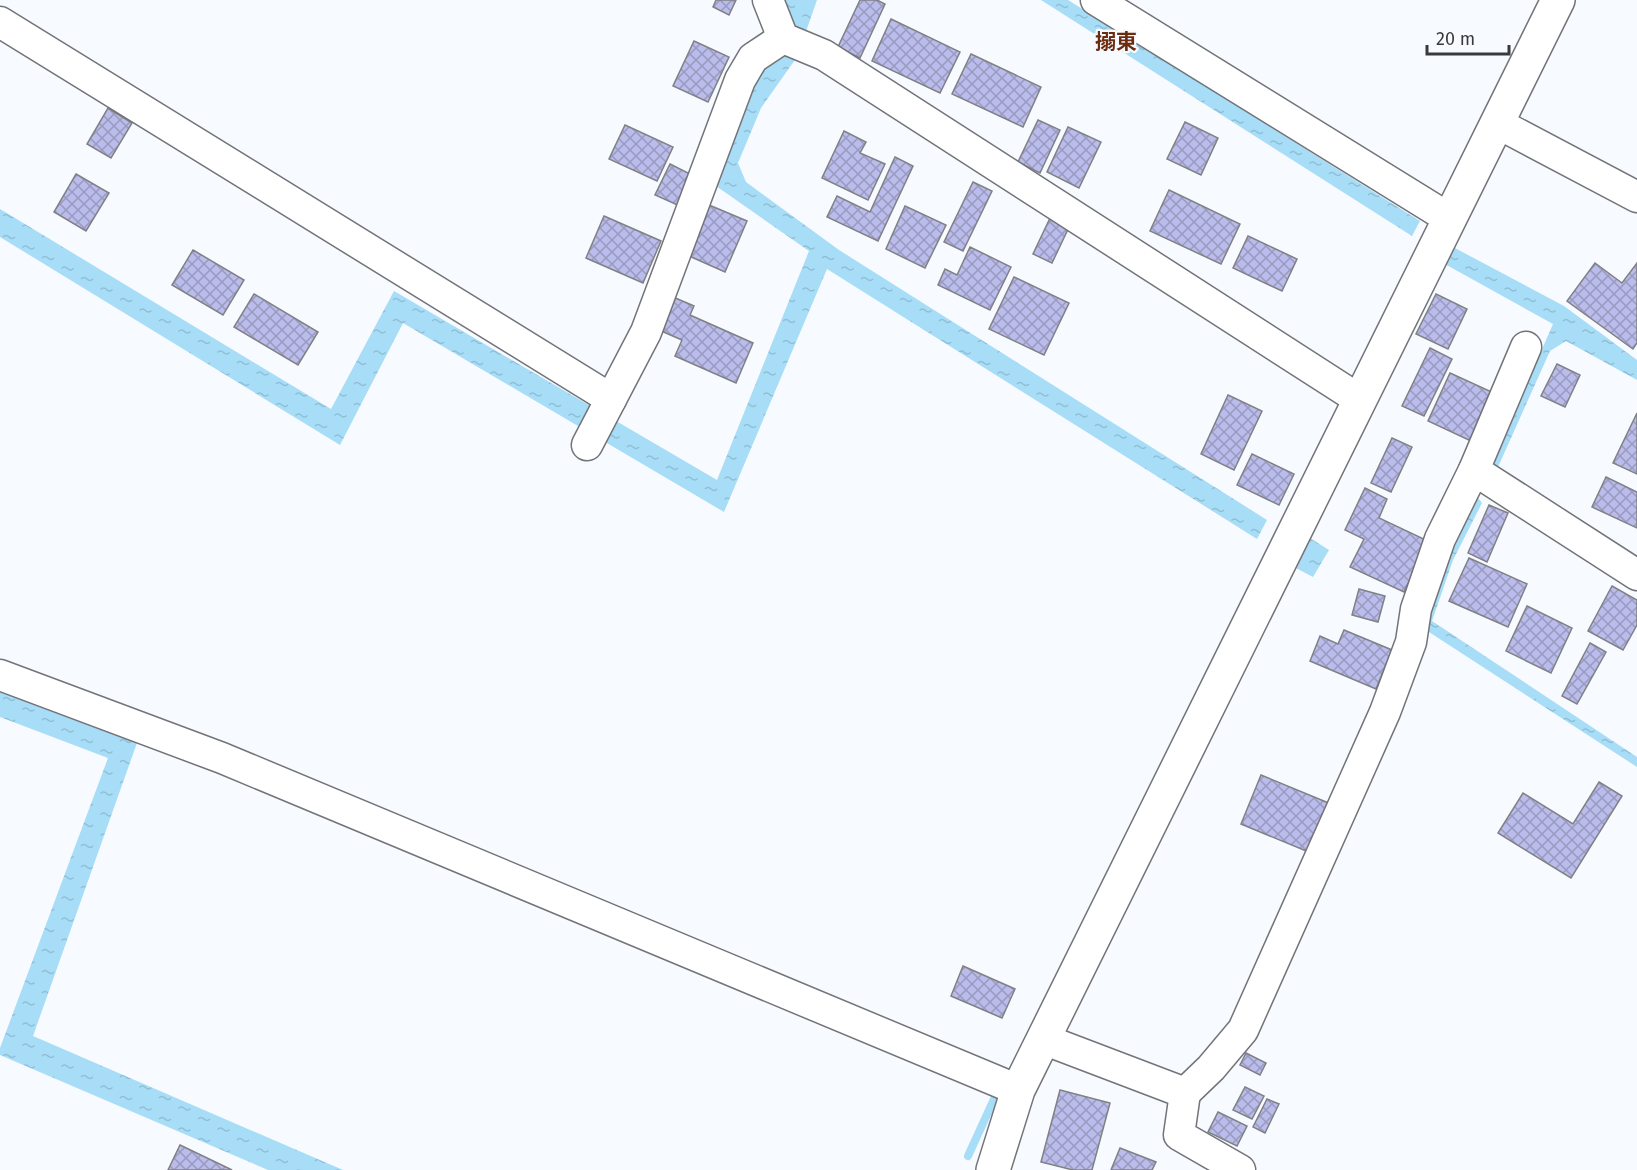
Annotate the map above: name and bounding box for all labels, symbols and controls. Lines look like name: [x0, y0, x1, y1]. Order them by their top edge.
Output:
scale bar: [1427, 18, 1510, 56]
text: 20 m: [1436, 28, 1475, 50]
district label: 搦東: [1095, 29, 1137, 55]

